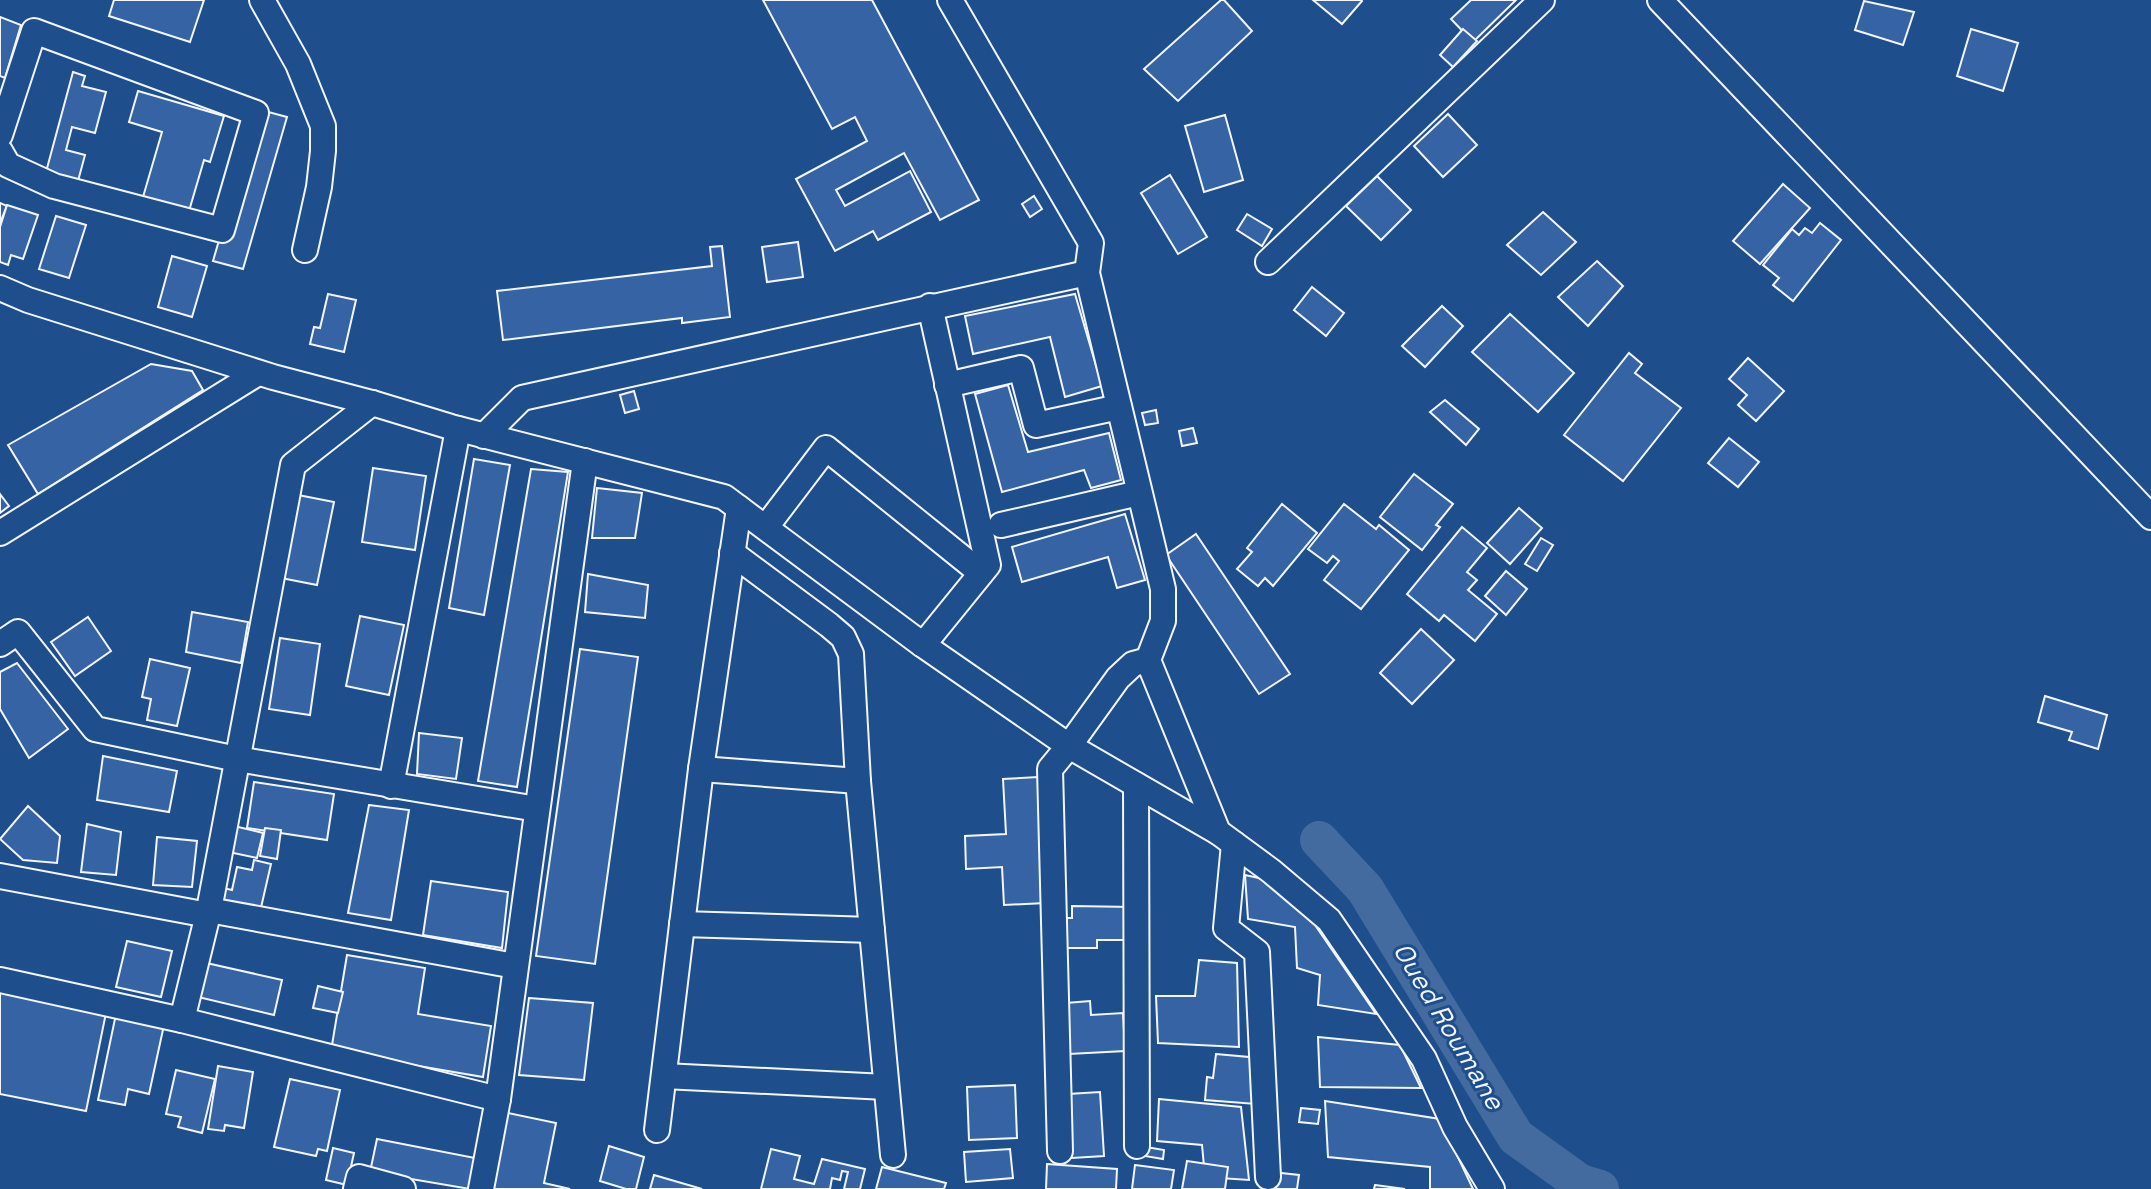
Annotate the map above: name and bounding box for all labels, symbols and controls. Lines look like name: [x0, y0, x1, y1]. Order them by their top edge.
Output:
water label: Oued Roumane: [1386, 936, 1513, 1117]

